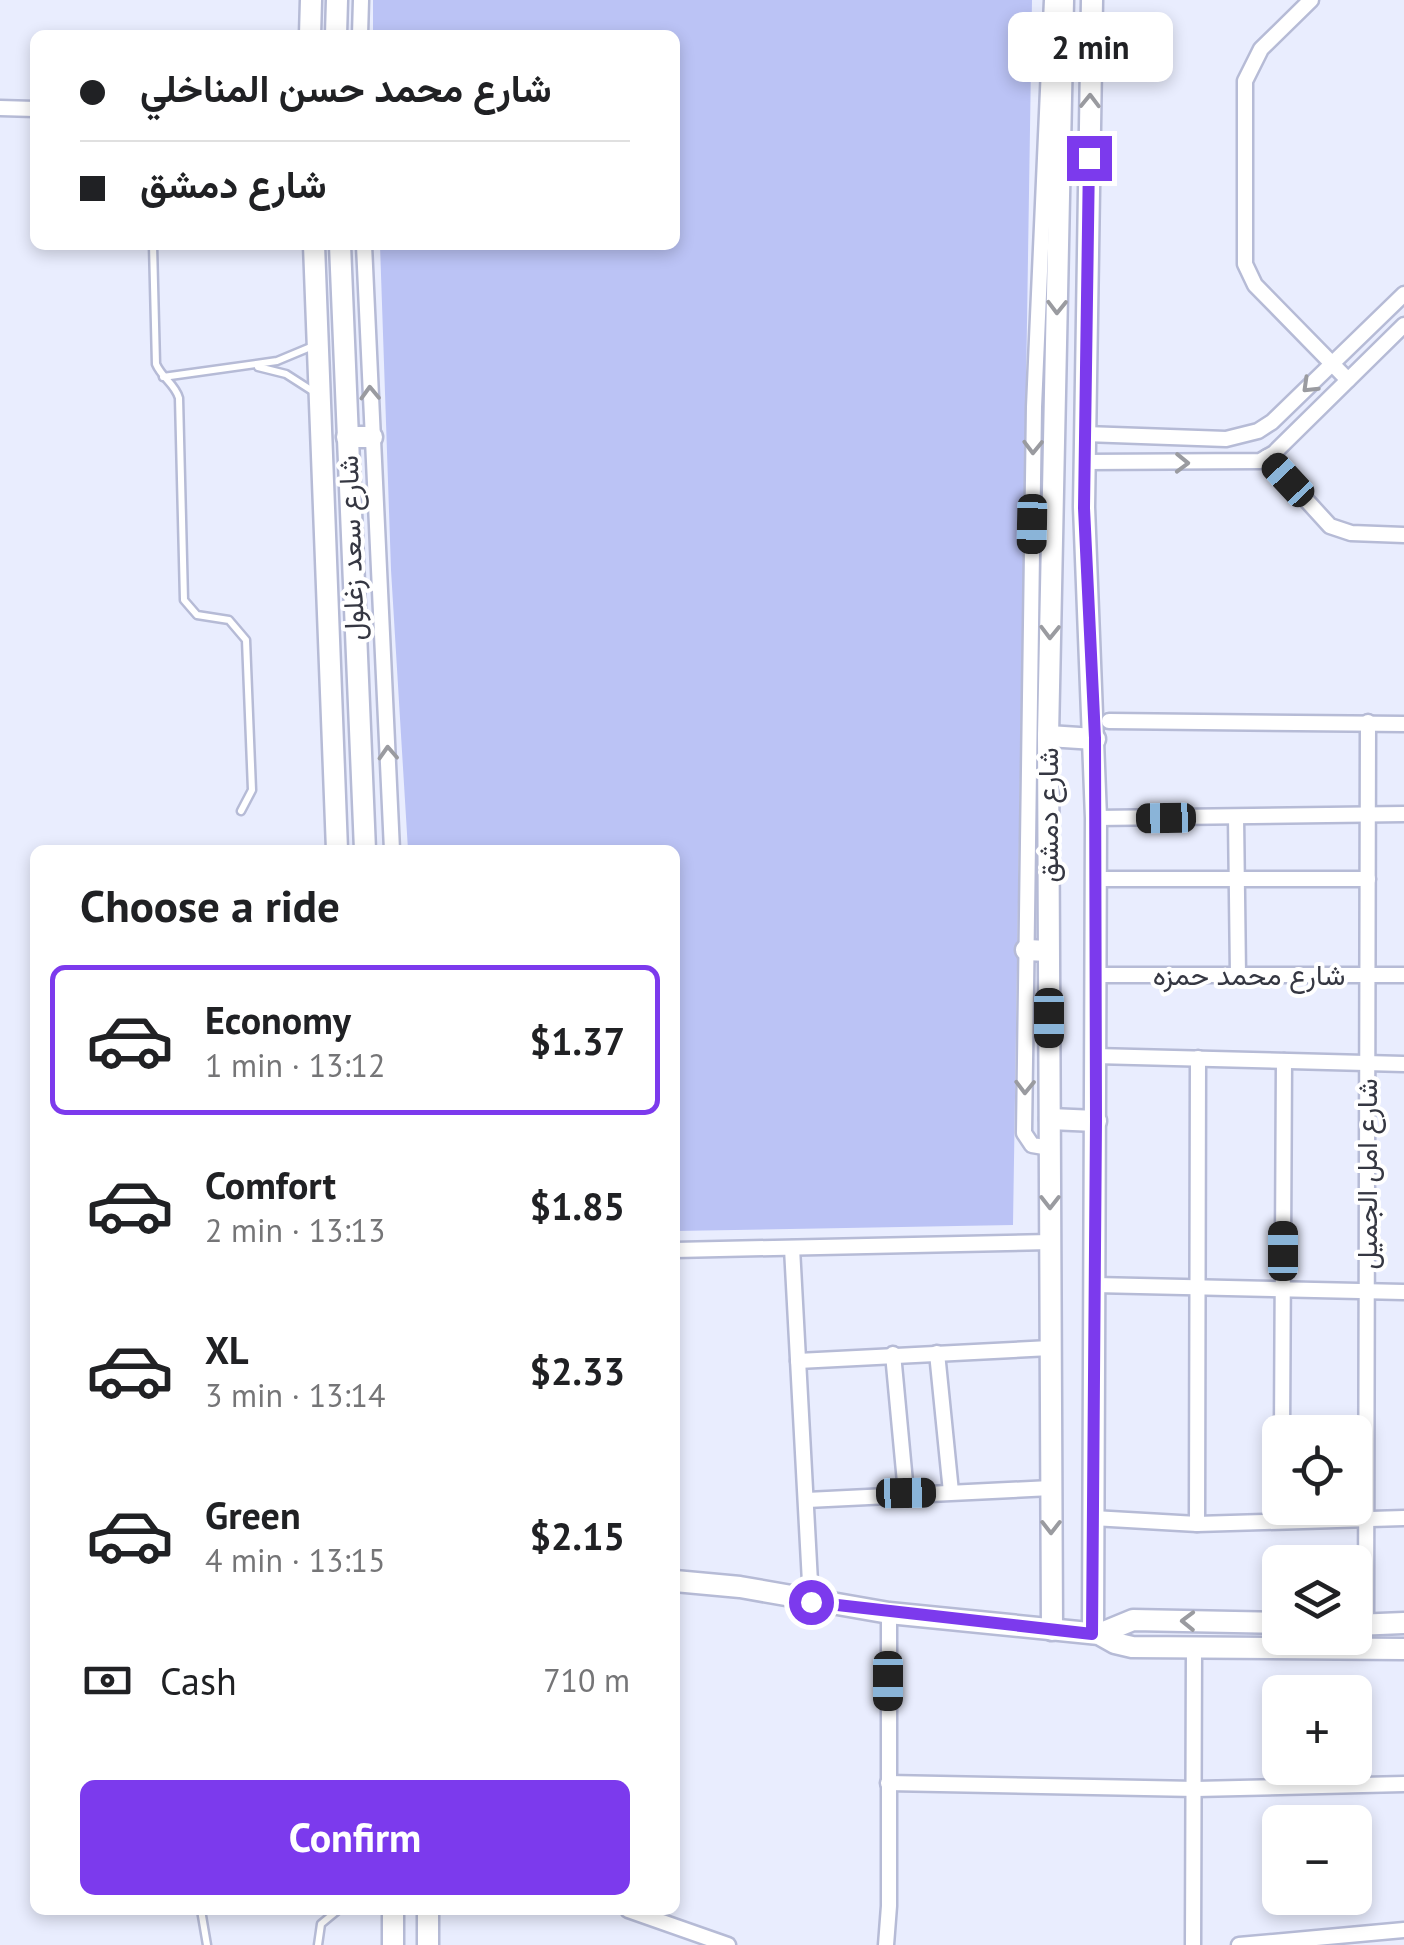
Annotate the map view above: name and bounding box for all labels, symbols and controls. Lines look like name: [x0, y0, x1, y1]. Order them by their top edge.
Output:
callout: 2 min: [1006, 13, 1172, 83]
text: 2 min: [1051, 26, 1130, 68]
text: شارع محمد حسن المناخلي: [140, 63, 552, 112]
one-way arrow: [1079, 93, 1100, 109]
route end: [1067, 136, 1112, 181]
text: شارع دمشق: [140, 159, 327, 208]
one-way arrow: [1046, 300, 1067, 316]
one-way arrow: [1302, 374, 1320, 392]
one-way arrow: [360, 385, 381, 401]
one-way arrow: [1022, 440, 1044, 456]
car: [1257, 448, 1319, 512]
one-way arrow: [1175, 452, 1191, 473]
street label: شارع سعد زغلول: [329, 455, 373, 641]
car: [1016, 494, 1048, 554]
one-way arrow: [1040, 625, 1061, 641]
one-way arrow: [377, 744, 398, 760]
street label: شارع دمشق: [1029, 747, 1067, 883]
car: [1136, 802, 1196, 834]
text: Choose a ride: [80, 876, 340, 934]
street label: شارع محمد حمزه: [1153, 956, 1345, 994]
car: [1034, 988, 1064, 1048]
icon: car: [85, 995, 175, 1085]
text: Economy: [205, 995, 351, 1044]
text: $1.37: [529, 1016, 625, 1065]
text: 1 min · 13:12: [205, 1044, 385, 1086]
street label: شارع امل الجميل: [1348, 1078, 1386, 1270]
one-way arrow: [1014, 1080, 1036, 1096]
icon: car: [85, 1160, 175, 1250]
text: Comfort: [205, 1160, 336, 1209]
text: $1.85: [529, 1181, 625, 1230]
one-way arrow: [1039, 1196, 1061, 1211]
text: 2 min · 13:13: [205, 1209, 385, 1251]
car: [1268, 1221, 1298, 1281]
icon: car: [85, 1325, 175, 1415]
text: XL: [205, 1325, 249, 1374]
text: $2.33: [529, 1346, 625, 1395]
text: 3 min · 13:14: [205, 1374, 385, 1416]
map controls: [1262, 1415, 1372, 1915]
button: locate: [1262, 1415, 1372, 1525]
car: [876, 1477, 936, 1509]
icon: car: [85, 1490, 175, 1580]
text: Green: [205, 1490, 301, 1539]
text: $2.15: [529, 1511, 625, 1560]
one-way arrow: [1040, 1520, 1062, 1536]
text: 4 min · 13:15: [205, 1539, 385, 1581]
button: layers: [1262, 1545, 1372, 1655]
route start: [789, 1580, 834, 1625]
one-way arrow: [1180, 1610, 1196, 1632]
car: [873, 1651, 903, 1711]
icon: cash: [80, 1653, 135, 1708]
text: Cash: [160, 1656, 237, 1705]
text: 710 m: [543, 1659, 630, 1701]
button: +: [1262, 1675, 1372, 1785]
button: Confirm: [80, 1780, 630, 1895]
button: −: [1262, 1805, 1372, 1915]

